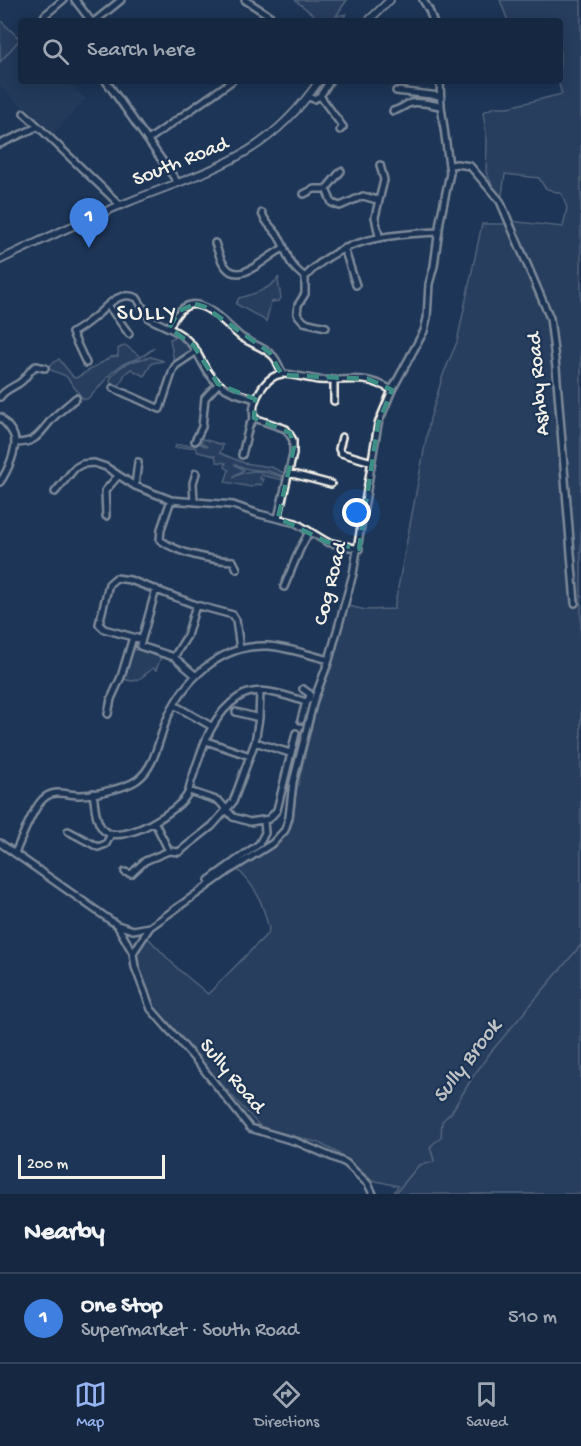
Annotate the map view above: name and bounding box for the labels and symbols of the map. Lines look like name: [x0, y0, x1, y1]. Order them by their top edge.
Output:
street label: South Road: [129, 132, 234, 194]
pin: 1: [70, 198, 109, 248]
district label: SULLY: [116, 300, 178, 329]
street label: Ashby Road: [523, 330, 557, 437]
your location: [342, 498, 371, 527]
street label: Cog Road: [310, 538, 355, 628]
water label: Sully Brook: [428, 1013, 509, 1109]
street label: Sully Road: [192, 1034, 271, 1121]
scale bar: [18, 1152, 165, 1180]

